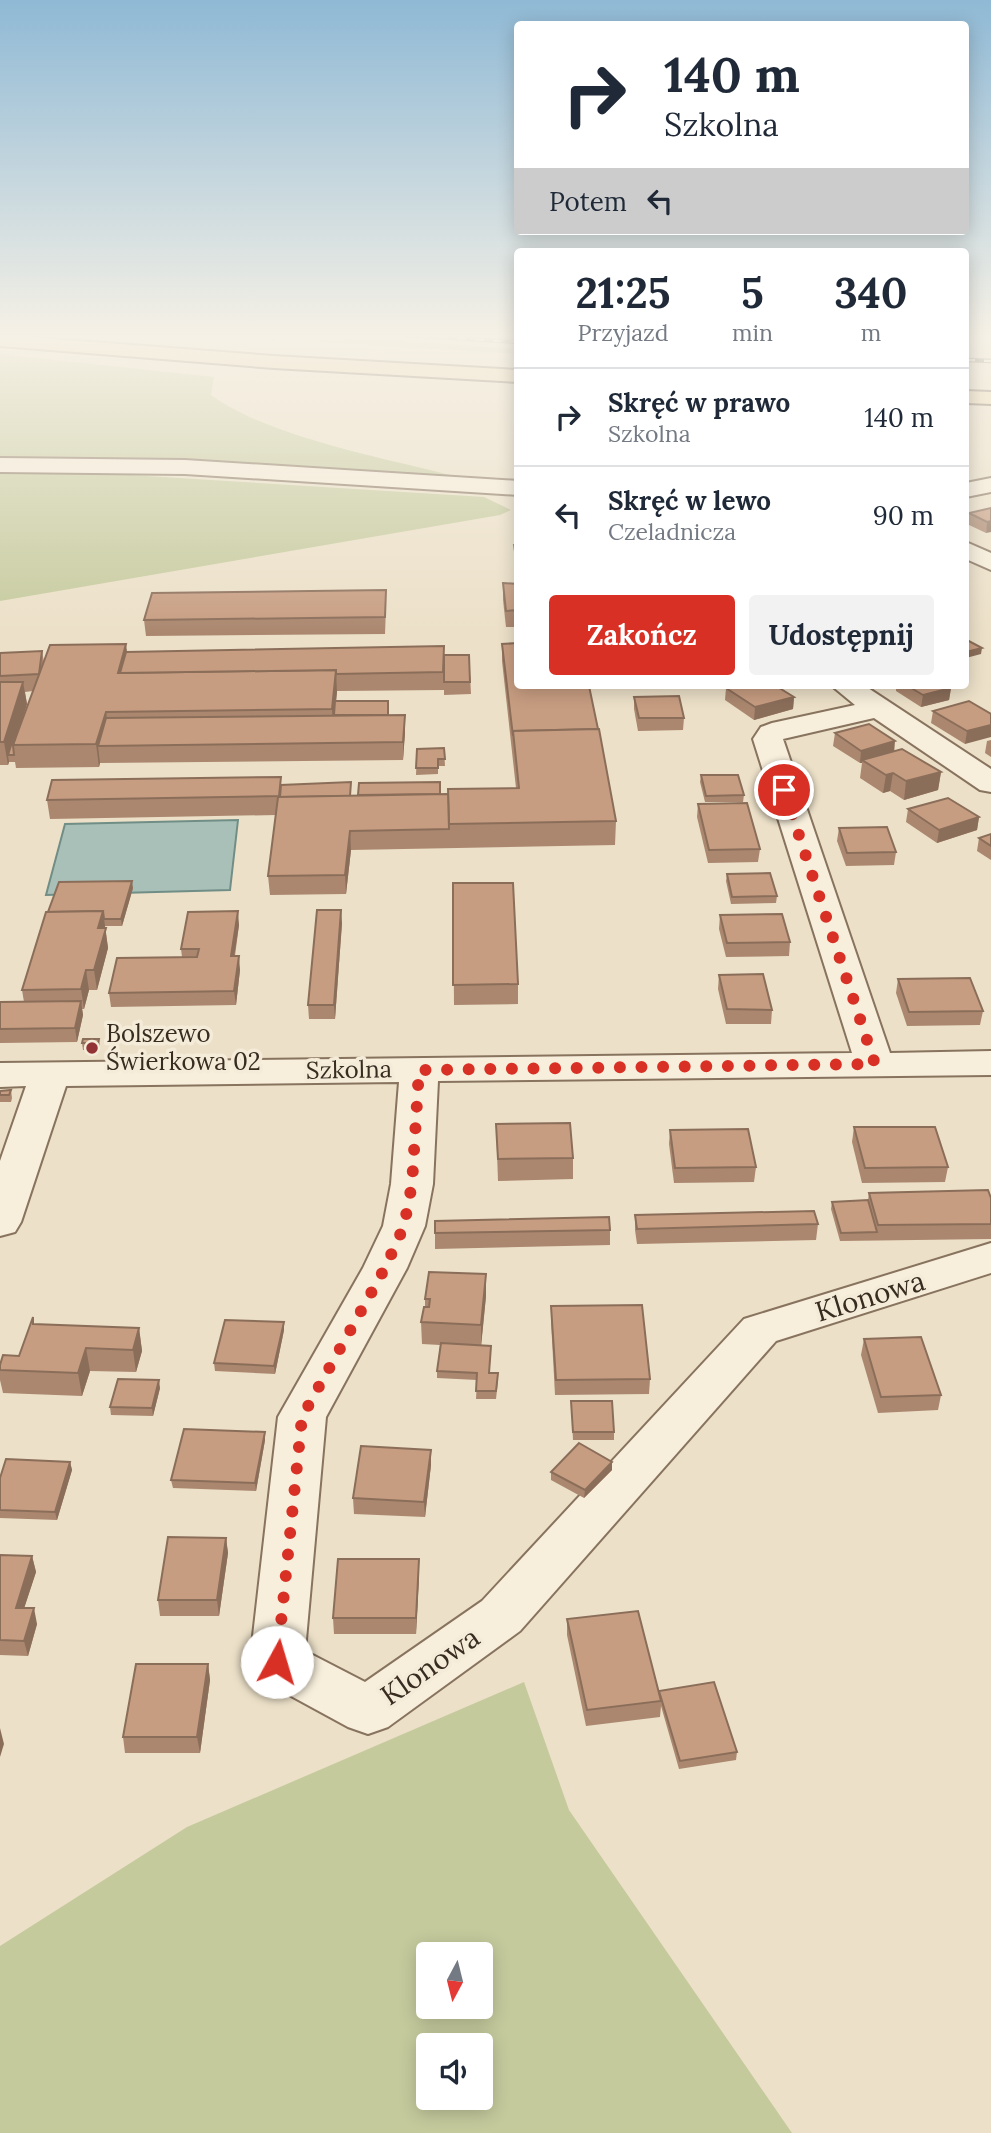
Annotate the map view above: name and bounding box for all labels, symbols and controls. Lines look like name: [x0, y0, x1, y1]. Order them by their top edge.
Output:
text: 140 m: [664, 43, 800, 105]
icon: right: [549, 49, 640, 140]
text: Szkolna: [664, 104, 779, 145]
icon: left: [641, 182, 679, 220]
text: Potem: [549, 185, 627, 218]
text: 21:25: [575, 266, 670, 320]
text: 5: [741, 266, 764, 320]
text: 340: [834, 266, 908, 320]
text: Przyjazd: [577, 318, 668, 347]
text: min: [732, 318, 773, 347]
text: m: [861, 318, 881, 347]
text: Skręć w prawo: [608, 386, 790, 419]
icon: right: [549, 398, 587, 436]
text: 140 m: [864, 401, 934, 434]
text: Szkolna: [608, 419, 691, 448]
text: Skręć w lewo: [608, 484, 771, 517]
icon: left: [549, 496, 587, 534]
text: 90 m: [873, 499, 934, 532]
text: Czeladnicza: [608, 517, 736, 546]
button: Zakończ: [549, 595, 735, 675]
button: Udostępnij: [749, 595, 934, 675]
pin: [754, 760, 814, 820]
icon: arrive: [765, 771, 803, 809]
place label: Bolszewo Świerkowa 02: [106, 1018, 261, 1077]
marker: Bolszewo Świerkowa 02: [84, 1040, 100, 1056]
street label: Szkolna: [306, 1053, 392, 1086]
street label: Klonowa: [811, 1262, 929, 1330]
street label: Klonowa: [373, 1619, 487, 1713]
position arrow: [240, 1625, 314, 1699]
north arrow: [416, 1942, 494, 2020]
map controls: [416, 1942, 493, 2110]
button: sound: [416, 2033, 493, 2110]

